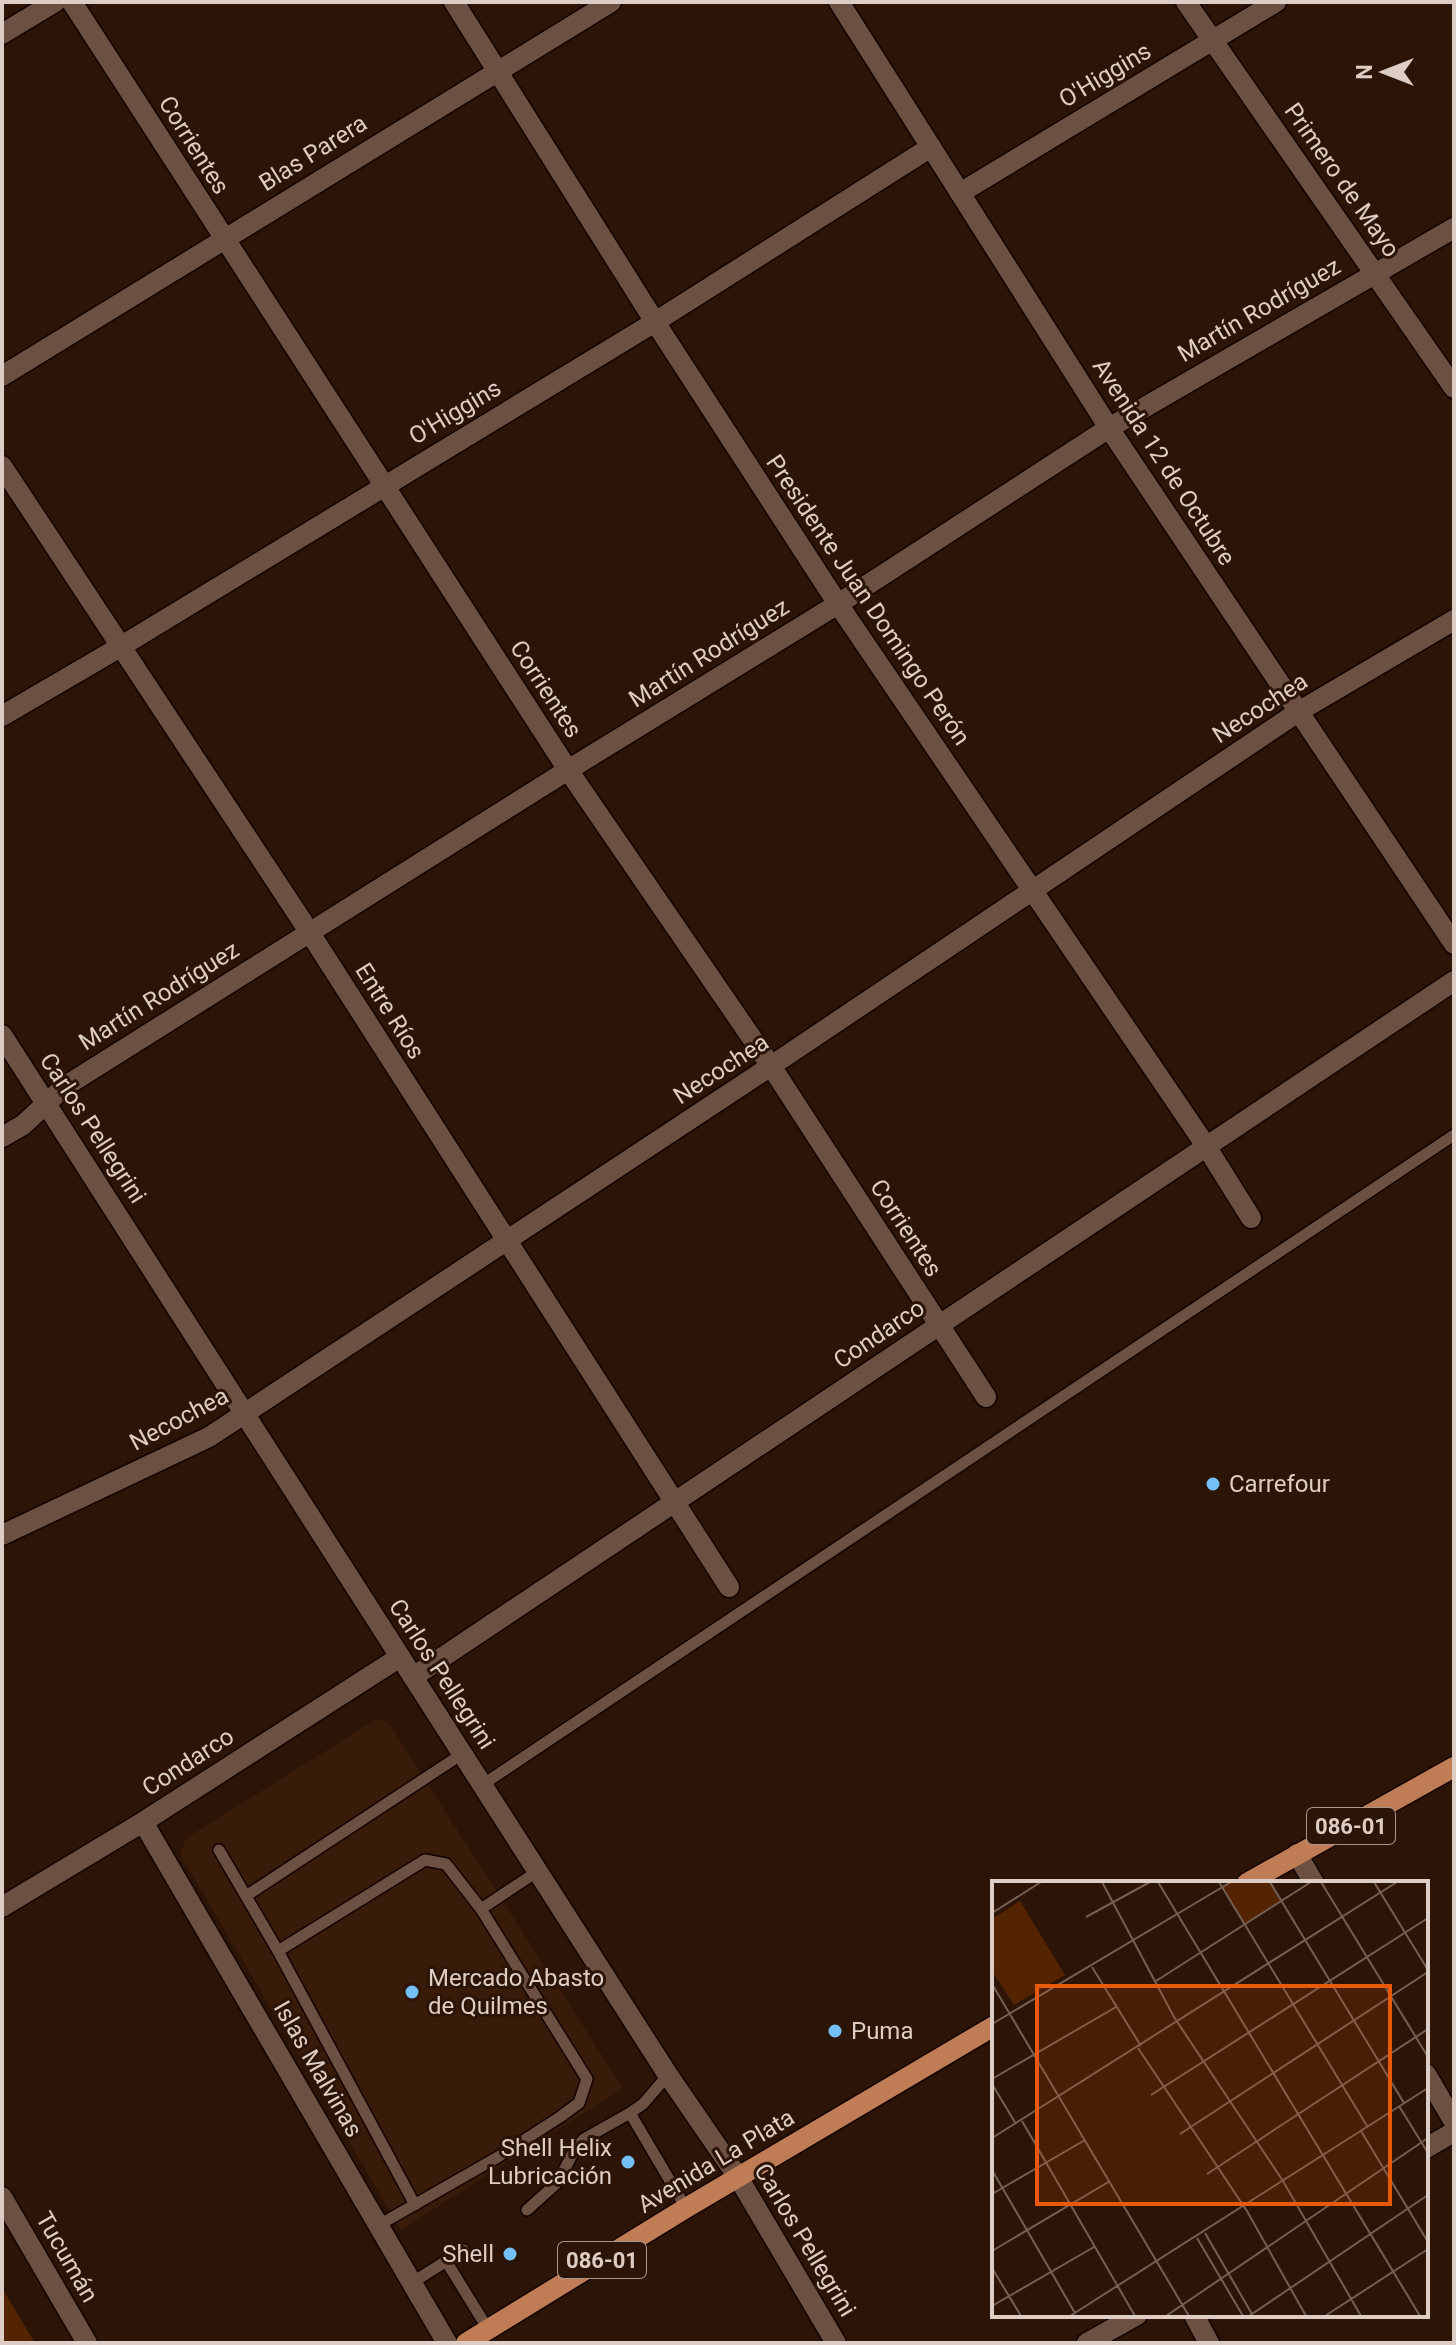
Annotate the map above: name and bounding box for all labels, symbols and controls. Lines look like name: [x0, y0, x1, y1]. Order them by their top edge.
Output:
north arrow: [1344, 32, 1424, 112]
street label: O'Higgins: [1054, 37, 1156, 113]
text: N: [1352, 64, 1377, 80]
street label: Corrientes: [153, 91, 235, 199]
street label: Primero de Mayo: [1279, 98, 1405, 262]
street label: Blas Parera: [254, 109, 372, 197]
street label: Martín Rodríguez: [1173, 252, 1345, 368]
street label: Avenida 12 de Octubre: [1087, 354, 1241, 570]
street label: O'Higgins: [404, 374, 506, 450]
street label: Presidente Juan Domingo Perón: [760, 450, 976, 750]
street label: Martín Rodríguez: [624, 593, 794, 713]
street label: Corrientes: [504, 635, 588, 743]
street label: Necochea: [1207, 667, 1313, 749]
street label: Martín Rodríguez: [74, 936, 244, 1056]
street label: Entre Ríos: [349, 958, 431, 1064]
street label: Necochea: [668, 1028, 774, 1110]
street label: Carlos Pellegrini: [34, 1048, 152, 1208]
street label: Corrientes: [864, 1174, 948, 1282]
street label: Condarco: [828, 1294, 930, 1374]
street label: Necochea: [125, 1381, 233, 1457]
place label: Carrefour: [1229, 1470, 1330, 1498]
marker: Carrefour: [1204, 1475, 1222, 1493]
street label: Carlos Pellegrini: [383, 1594, 501, 1754]
street label: Condarco: [137, 1722, 239, 1802]
road number: 086-01: [1307, 1808, 1395, 1844]
inset map: [992, 1881, 1428, 2317]
place label: Mercado Abasto de Quilmes: [428, 1964, 604, 2020]
marker: Mercado Abasto de Quilmes: [403, 1983, 421, 2001]
street label: Islas Malvinas: [268, 1996, 368, 2142]
place label: Puma: [851, 2017, 913, 2045]
marker: Puma: [826, 2022, 844, 2040]
street label: Avenida La Plata: [633, 2103, 799, 2219]
place label: Shell Helix Lubricación: [488, 2134, 612, 2190]
marker: Shell Helix Lubricación: [619, 2153, 637, 2171]
street label: Carlos Pellegrini: [748, 2159, 862, 2321]
street label: Tucumán: [30, 2207, 104, 2307]
place label: Shell: [442, 2240, 494, 2268]
road number: 086-01: [558, 2242, 646, 2278]
marker: Shell: [501, 2245, 519, 2263]

